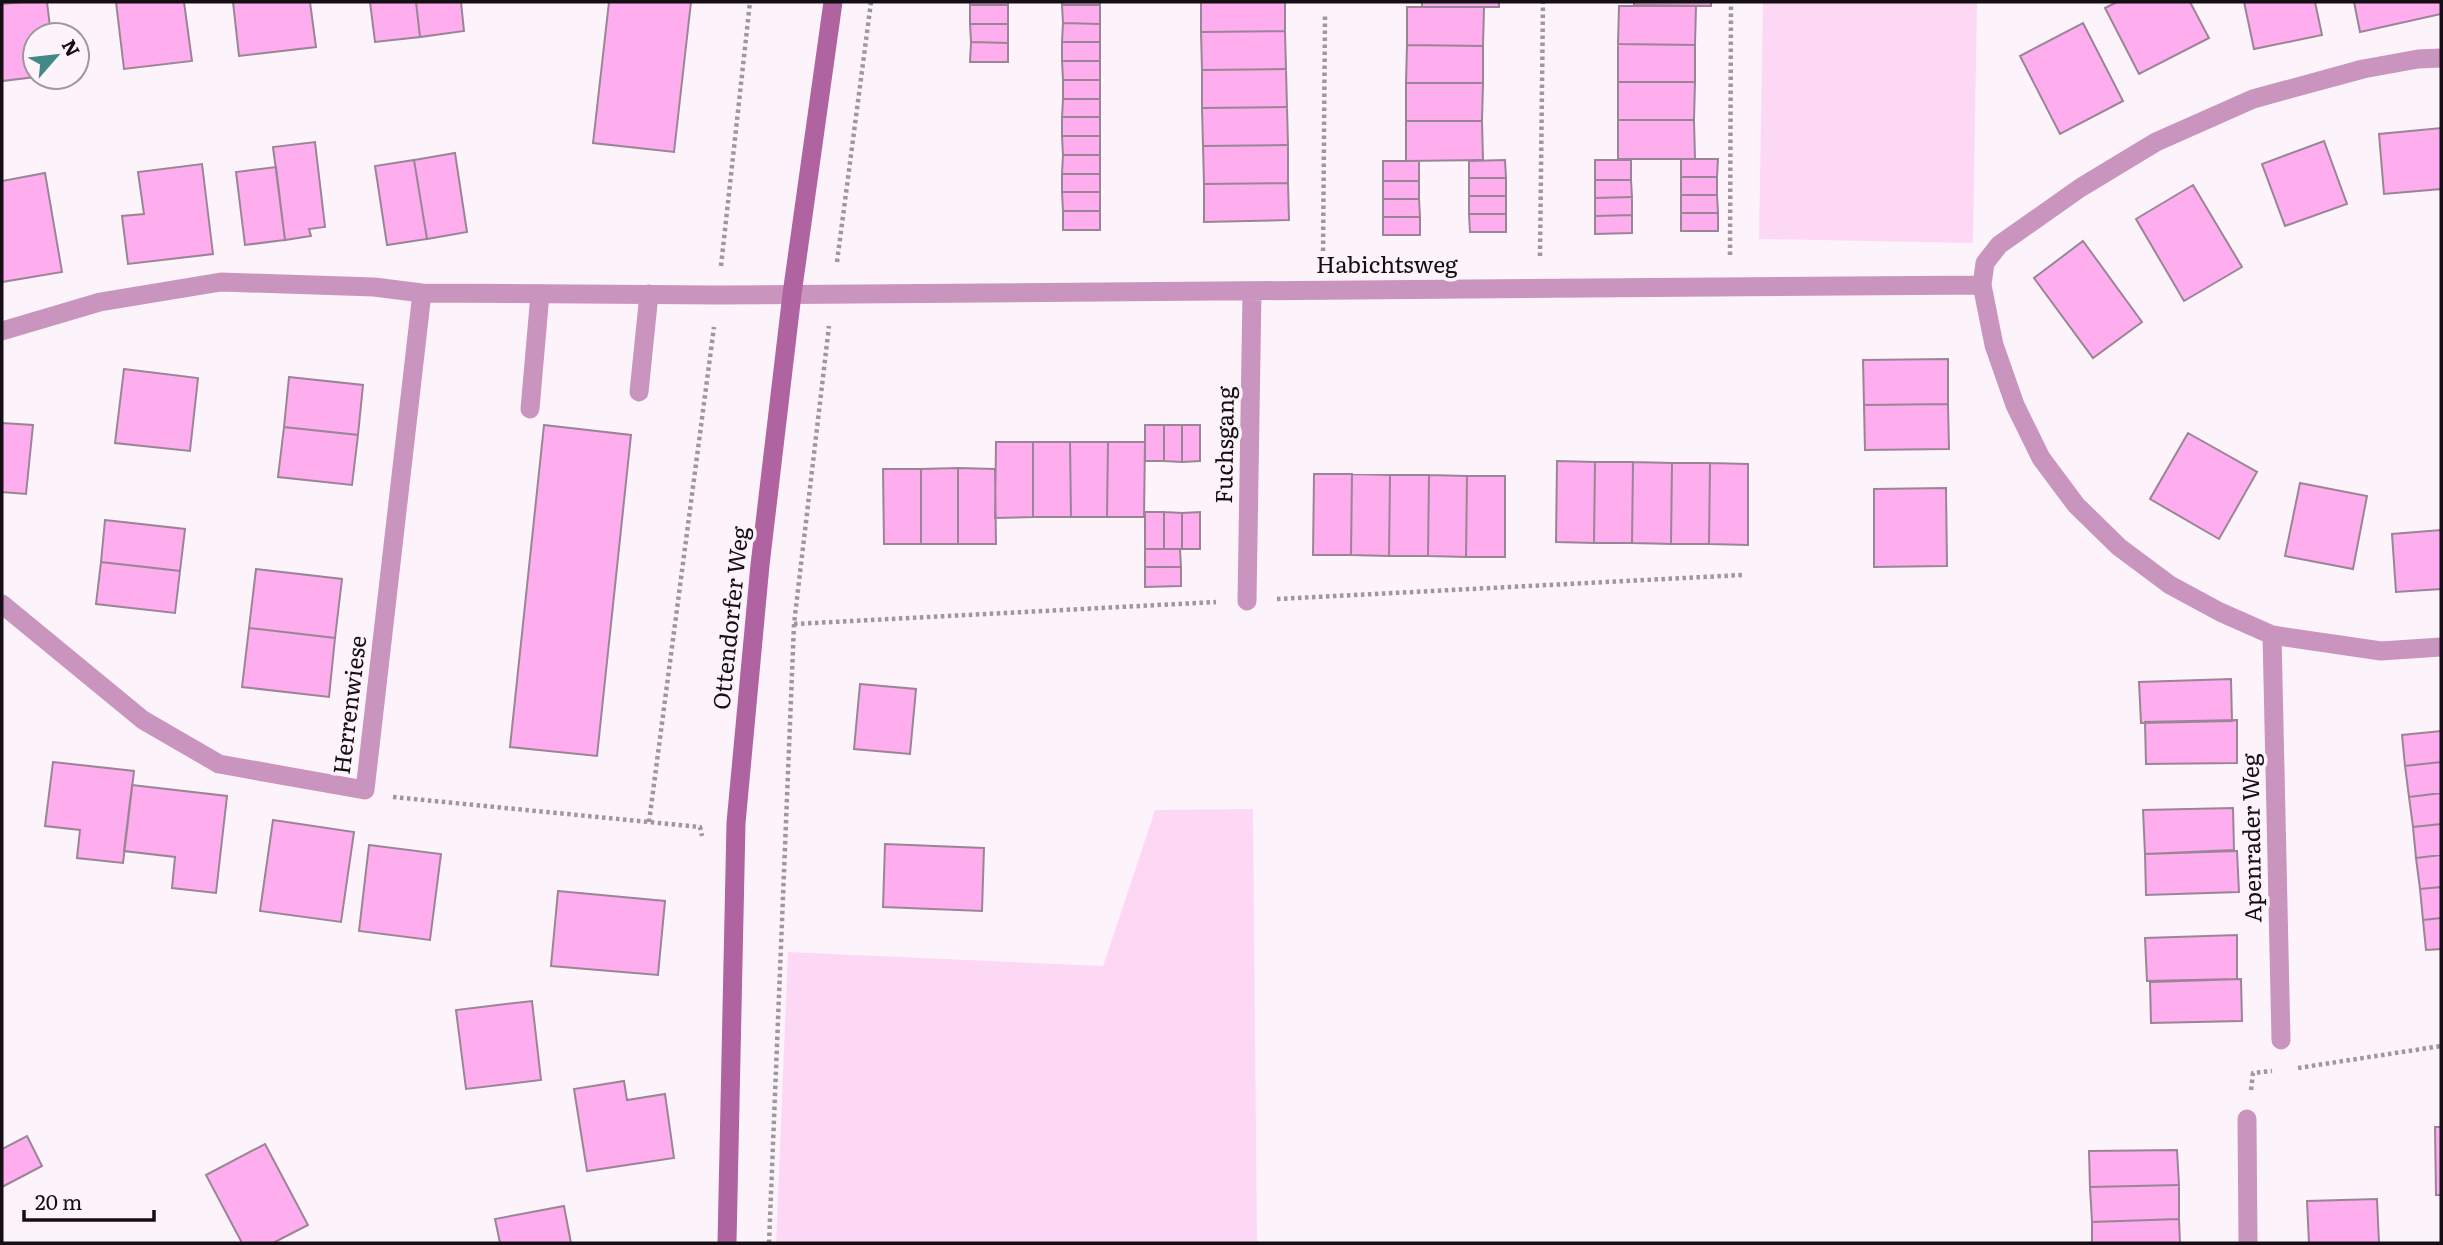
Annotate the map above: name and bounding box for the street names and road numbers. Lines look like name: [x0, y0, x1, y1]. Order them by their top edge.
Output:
street label: Habichtsweg: [1316, 246, 1458, 280]
street label: Fuchsgang: [1205, 386, 1241, 504]
street label: Ottendorfer Weg: [702, 524, 756, 711]
street label: Herrenwiese: [323, 633, 373, 776]
street label: Apenrader Weg: [2232, 753, 2268, 923]

